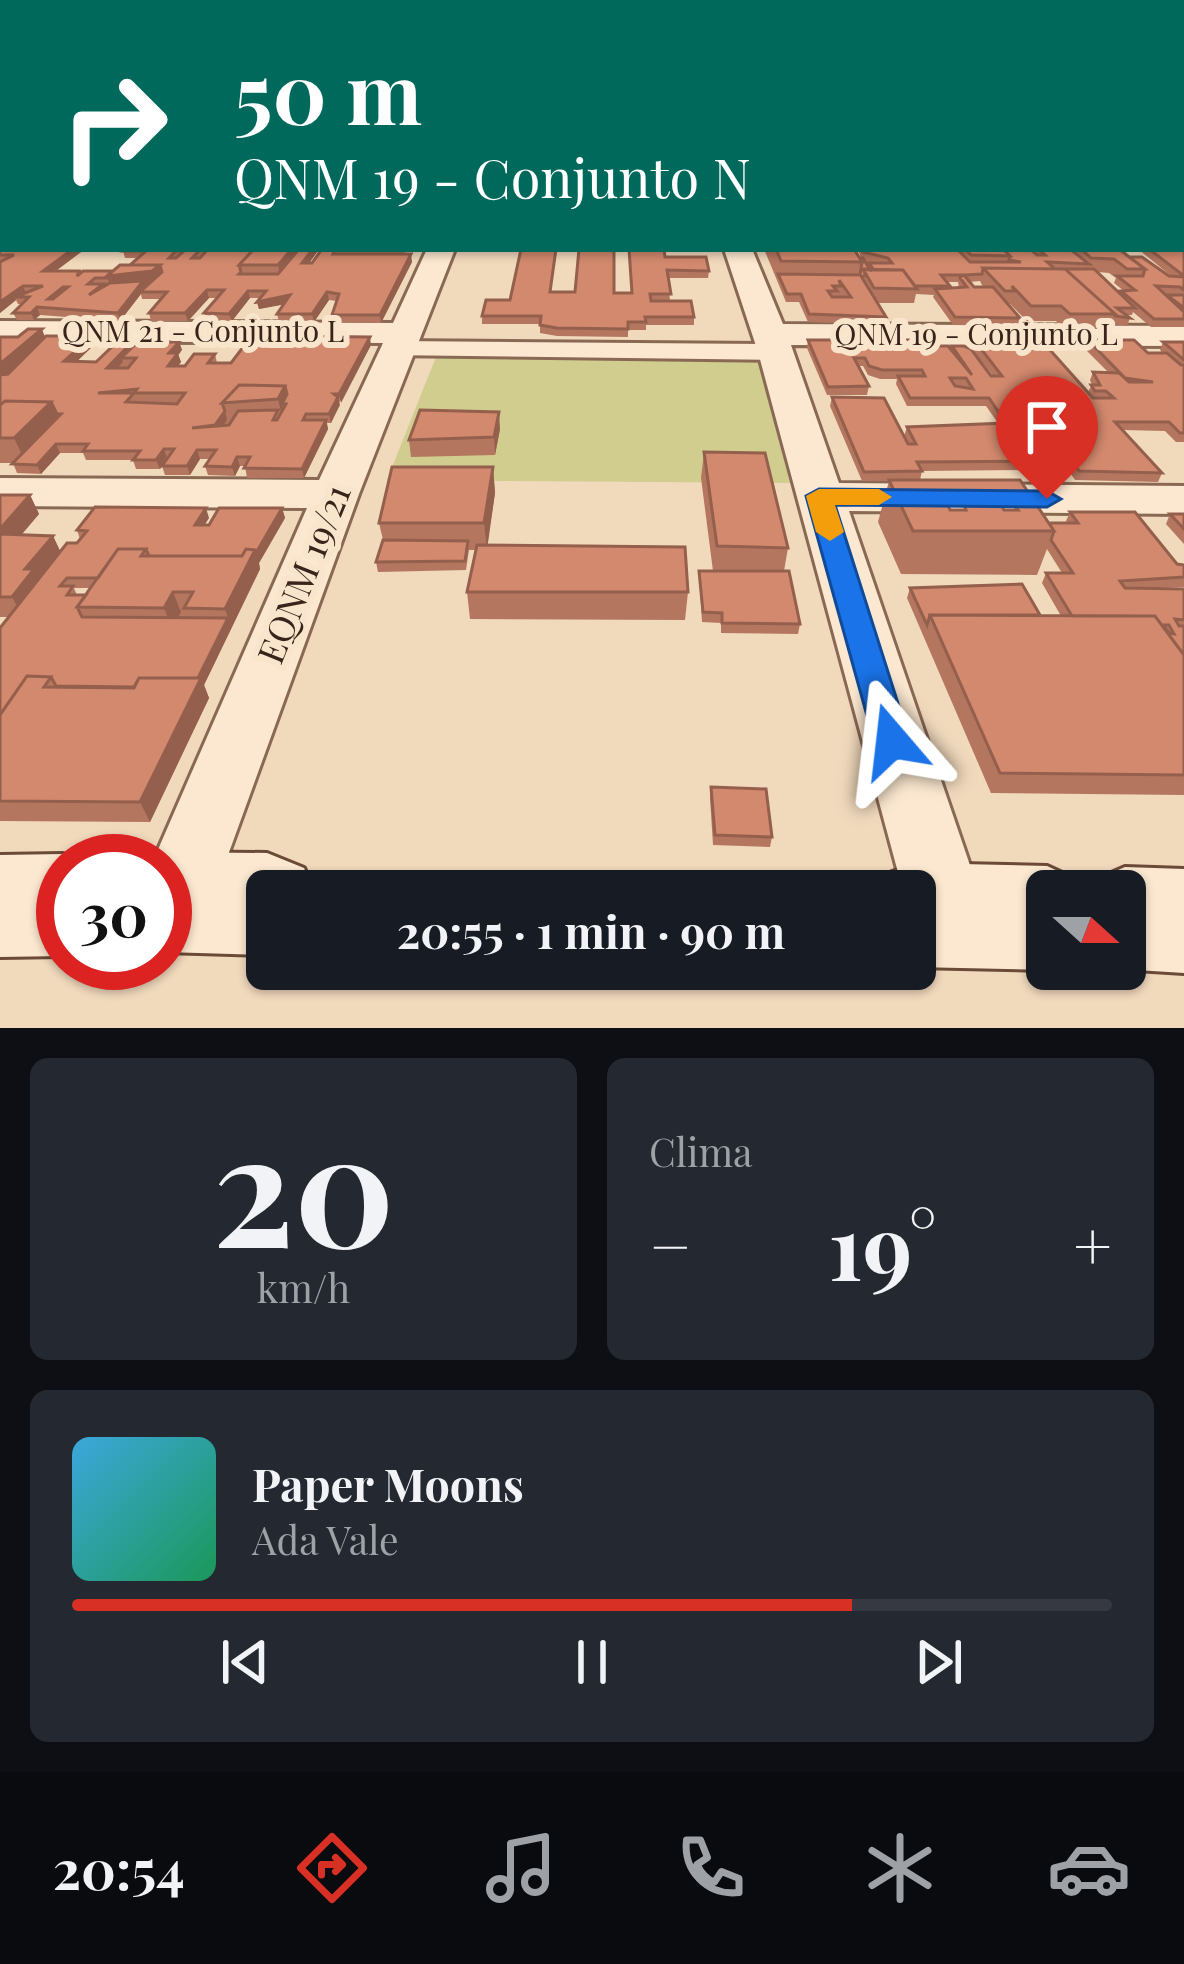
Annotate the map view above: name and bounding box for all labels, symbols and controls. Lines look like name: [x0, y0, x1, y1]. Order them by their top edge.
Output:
text: 50 m: [234, 34, 422, 146]
icon: right: [36, 48, 192, 204]
text: QNM 19 - Conjunto N: [234, 141, 751, 213]
street label: QNM 21 - Conjunto L: [62, 310, 344, 350]
street label: QNM 19 - Conjunto L: [834, 313, 1118, 353]
pin: [996, 376, 1098, 499]
icon: arrive: [1014, 394, 1080, 460]
street label: EQNM 19/21: [244, 477, 360, 670]
position arrow: [829, 678, 955, 804]
speed limit sign: 30: [36, 834, 192, 990]
north arrow: [1026, 870, 1146, 990]
map controls: [1026, 870, 1146, 990]
text: 20:55 · 1 min · 90 m: [397, 900, 785, 960]
text: 20: [212, 1079, 395, 1287]
text: Clima: [649, 1125, 752, 1177]
text: 19°: [828, 1184, 937, 1304]
text: −: [649, 1200, 692, 1288]
text: +: [1073, 1200, 1112, 1288]
text: km/h: [257, 1261, 350, 1313]
text: Paper Moons: [252, 1453, 524, 1513]
text: Ada Vale: [252, 1513, 399, 1565]
icon: previous: [212, 1629, 278, 1695]
icon: pause: [559, 1629, 625, 1695]
icon: next: [906, 1629, 972, 1695]
icon: directions: [290, 1826, 374, 1910]
icon: music: [479, 1826, 563, 1910]
icon: phone: [669, 1826, 753, 1910]
icon: climate: [858, 1826, 942, 1910]
icon: car: [1047, 1826, 1131, 1910]
text: 20:54: [53, 1832, 185, 1904]

